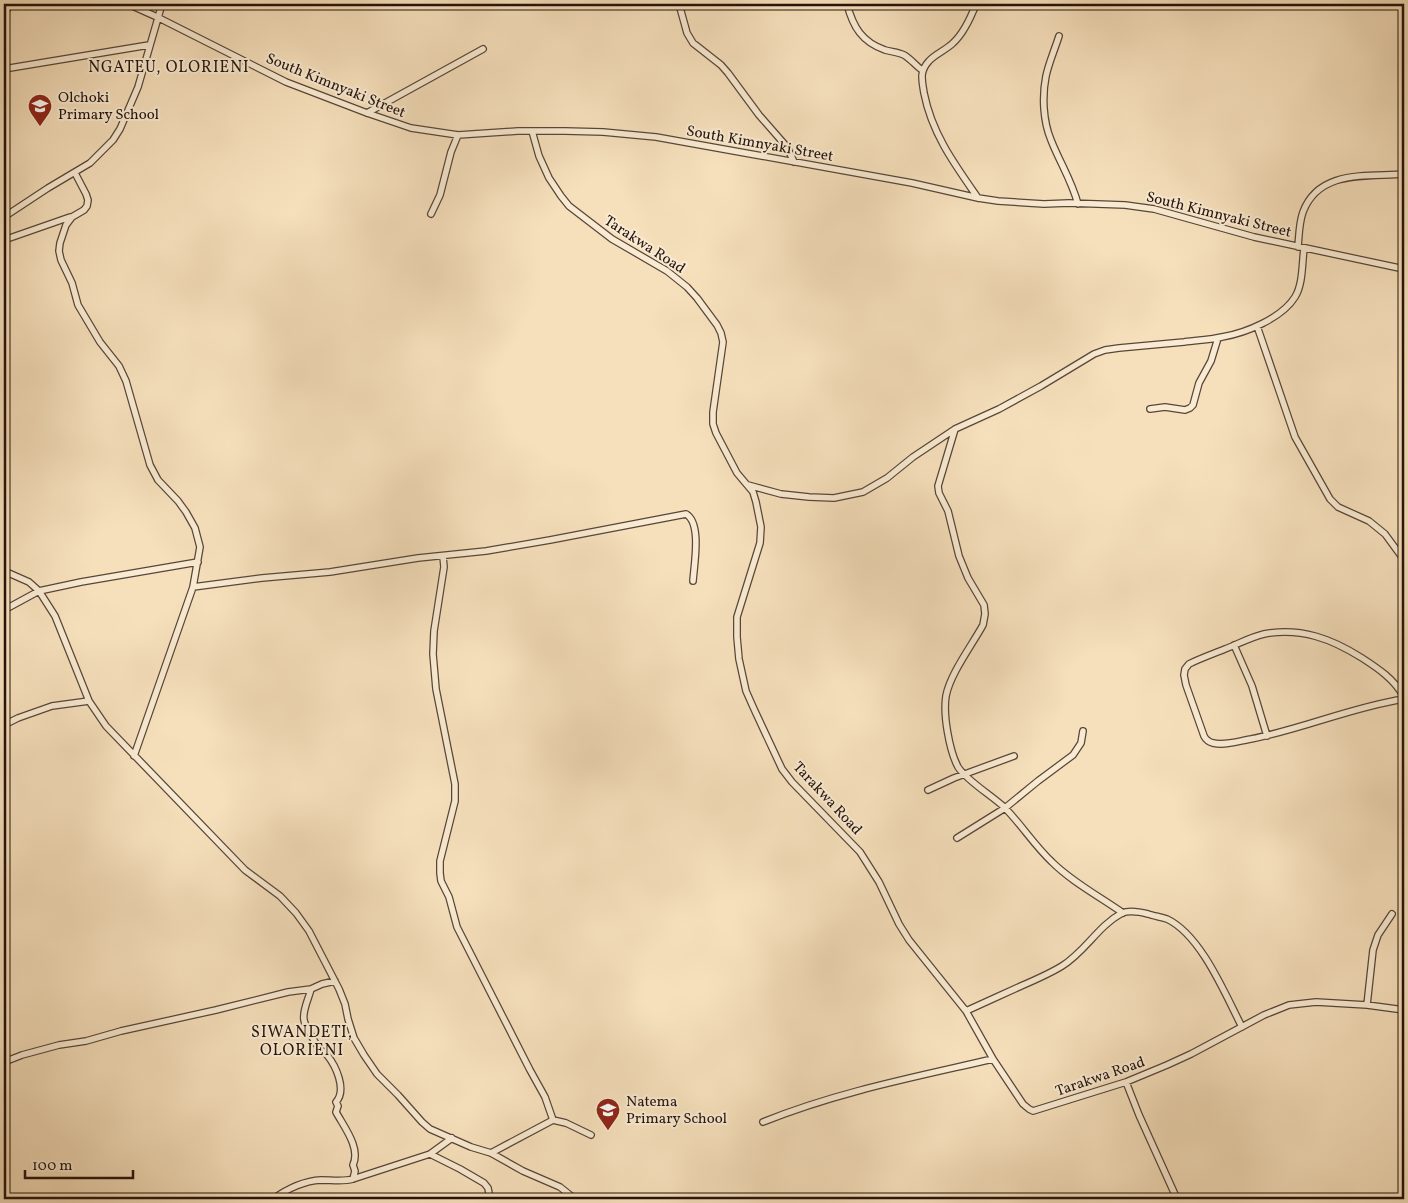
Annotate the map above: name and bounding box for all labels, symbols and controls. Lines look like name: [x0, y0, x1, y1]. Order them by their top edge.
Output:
street label: South Kimnyaki Street: [263, 49, 408, 124]
district label: NGATEU, OLORIENI: [88, 57, 250, 79]
place label: Olchoki Primary School: [58, 88, 159, 126]
school or university icon: Olchoki Primary School: [27, 93, 53, 127]
street label: South Kimnyaki Street: [685, 121, 835, 168]
street label: South Kimnyaki Street: [1144, 187, 1293, 244]
street label: Tarakwa Road: [599, 211, 689, 279]
street label: Tarakwa Road: [787, 758, 866, 840]
district label: SIWANDETI, OLORIENI: [251, 1022, 353, 1062]
street label: Tarakwa Road: [1053, 1052, 1148, 1103]
place label: Natema Primary School: [626, 1092, 727, 1130]
school or university icon: Natema Primary School: [595, 1097, 621, 1131]
scale bar: [25, 1148, 132, 1180]
text: 100 m: [32, 1156, 72, 1177]

